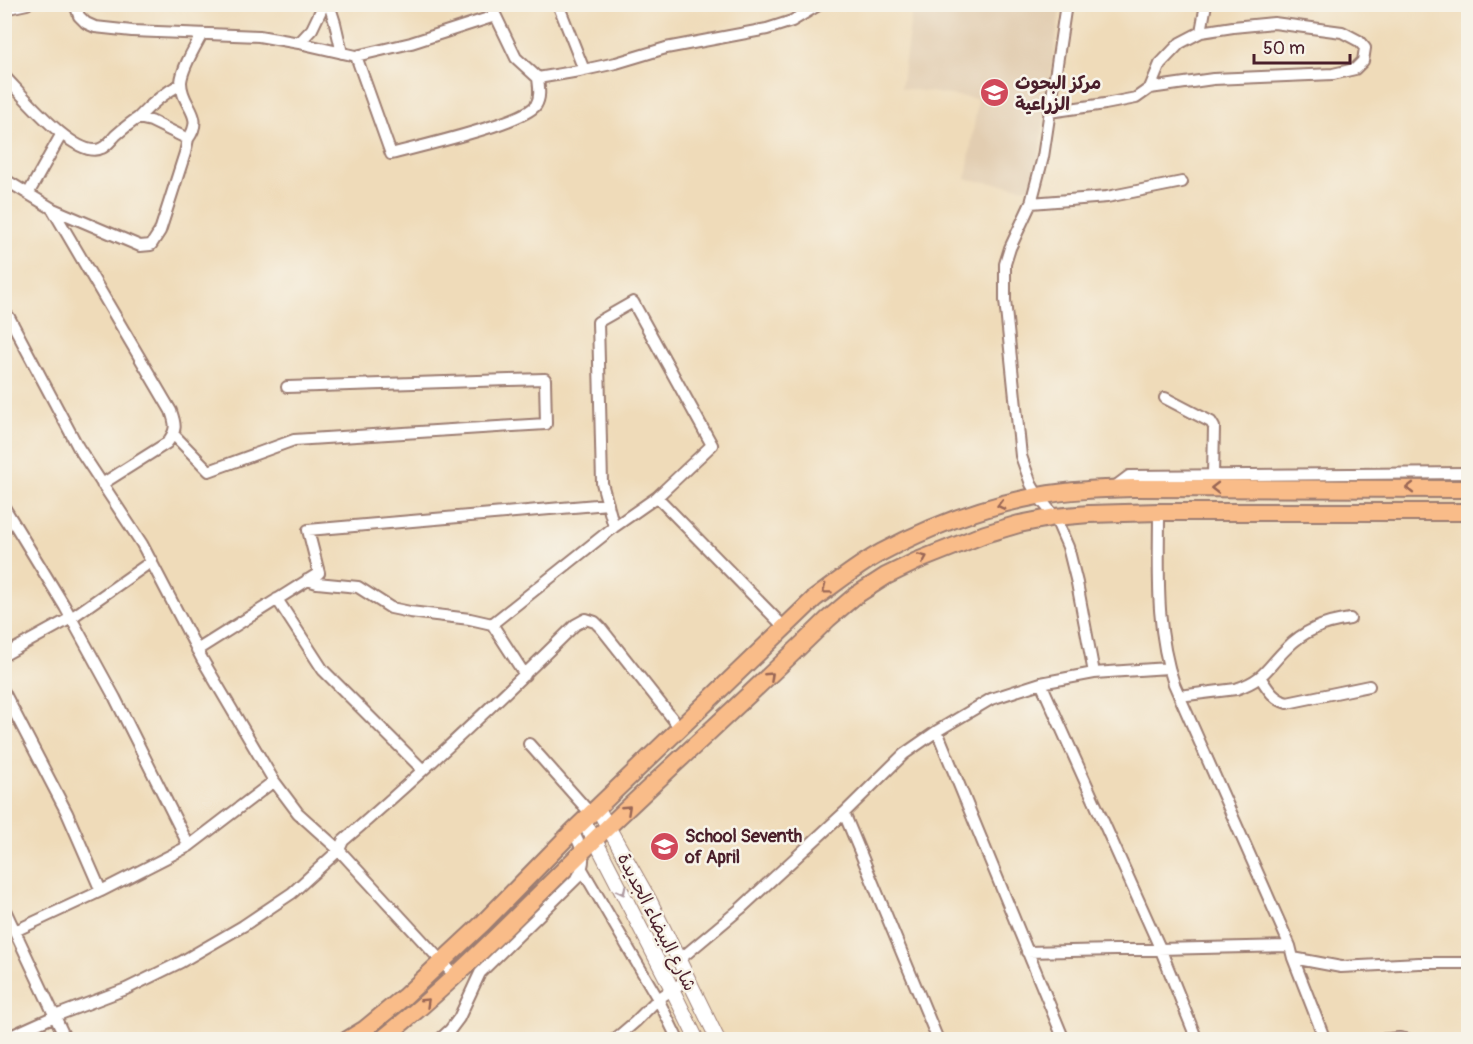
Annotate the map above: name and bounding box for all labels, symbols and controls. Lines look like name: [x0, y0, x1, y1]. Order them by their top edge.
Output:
scale bar: [1254, 27, 1350, 65]
text: 50 m: [1263, 37, 1305, 60]
place label: مركز البحوث الزراعية: [1015, 72, 1101, 116]
school or university icon: مركز البحوث الزراعية: [978, 77, 1010, 109]
one-way arrow: [1211, 482, 1220, 494]
one-way arrow: [1406, 482, 1415, 495]
one-way arrow: [996, 498, 1006, 510]
one-way arrow: [917, 553, 928, 565]
one-way arrow: [822, 583, 833, 594]
one-way arrow: [762, 672, 773, 683]
one-way arrow: [621, 805, 631, 816]
place label: School Seventh of April: [684, 825, 803, 869]
school or university icon: School Seventh of April: [648, 830, 680, 862]
street label: شارع البيضاء الجديدة: [612, 849, 701, 995]
one-way arrow: [614, 885, 626, 896]
one-way arrow: [419, 999, 430, 1010]

